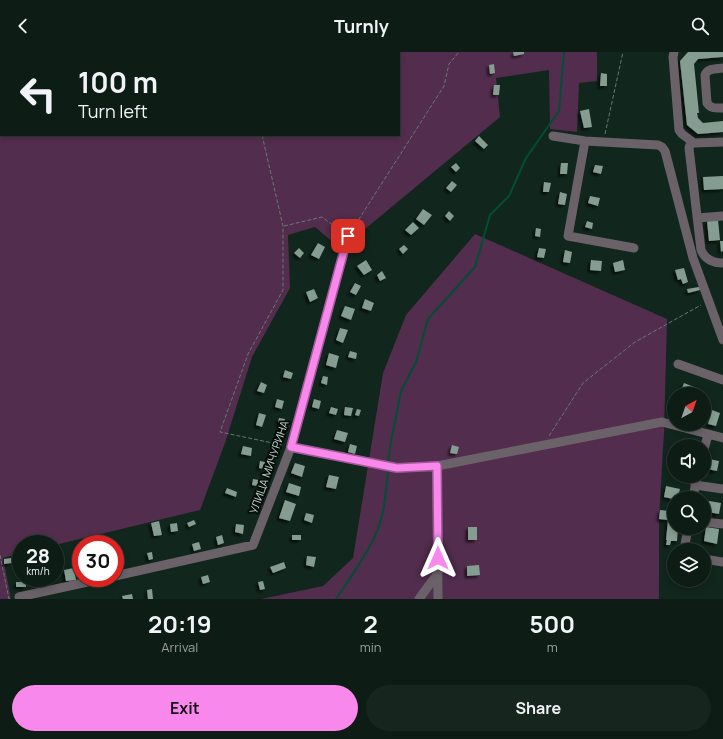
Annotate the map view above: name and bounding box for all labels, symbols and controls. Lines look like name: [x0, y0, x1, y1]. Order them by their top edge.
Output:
text: Turnly: [334, 14, 389, 38]
icon: back: [12, 15, 34, 37]
icon: search: [689, 15, 711, 37]
text: 100 m: [78, 63, 158, 101]
icon: left: [12, 68, 64, 120]
text: Turn left: [78, 99, 148, 123]
pin: [331, 219, 365, 253]
icon: arrive: [337, 225, 359, 247]
north arrow: [667, 387, 711, 431]
map controls: [667, 387, 711, 587]
street label: УЛИЦА МИЧУРИНА: [246, 418, 292, 516]
button: sound: [667, 439, 711, 483]
button: search: [667, 491, 711, 535]
speed limit sign: 30: [72, 535, 124, 587]
position arrow: [417, 537, 459, 579]
text: 28: [26, 542, 50, 569]
button: layers: [667, 543, 711, 587]
text: km/h: [26, 564, 50, 578]
text: 20:19: [148, 607, 212, 640]
text: 2: [363, 607, 378, 640]
text: 500: [529, 607, 575, 640]
text: Arrival: [161, 638, 198, 656]
text: min: [360, 638, 381, 656]
text: m: [547, 638, 558, 656]
button: Exit: [12, 685, 358, 731]
button: Share: [366, 685, 711, 731]

